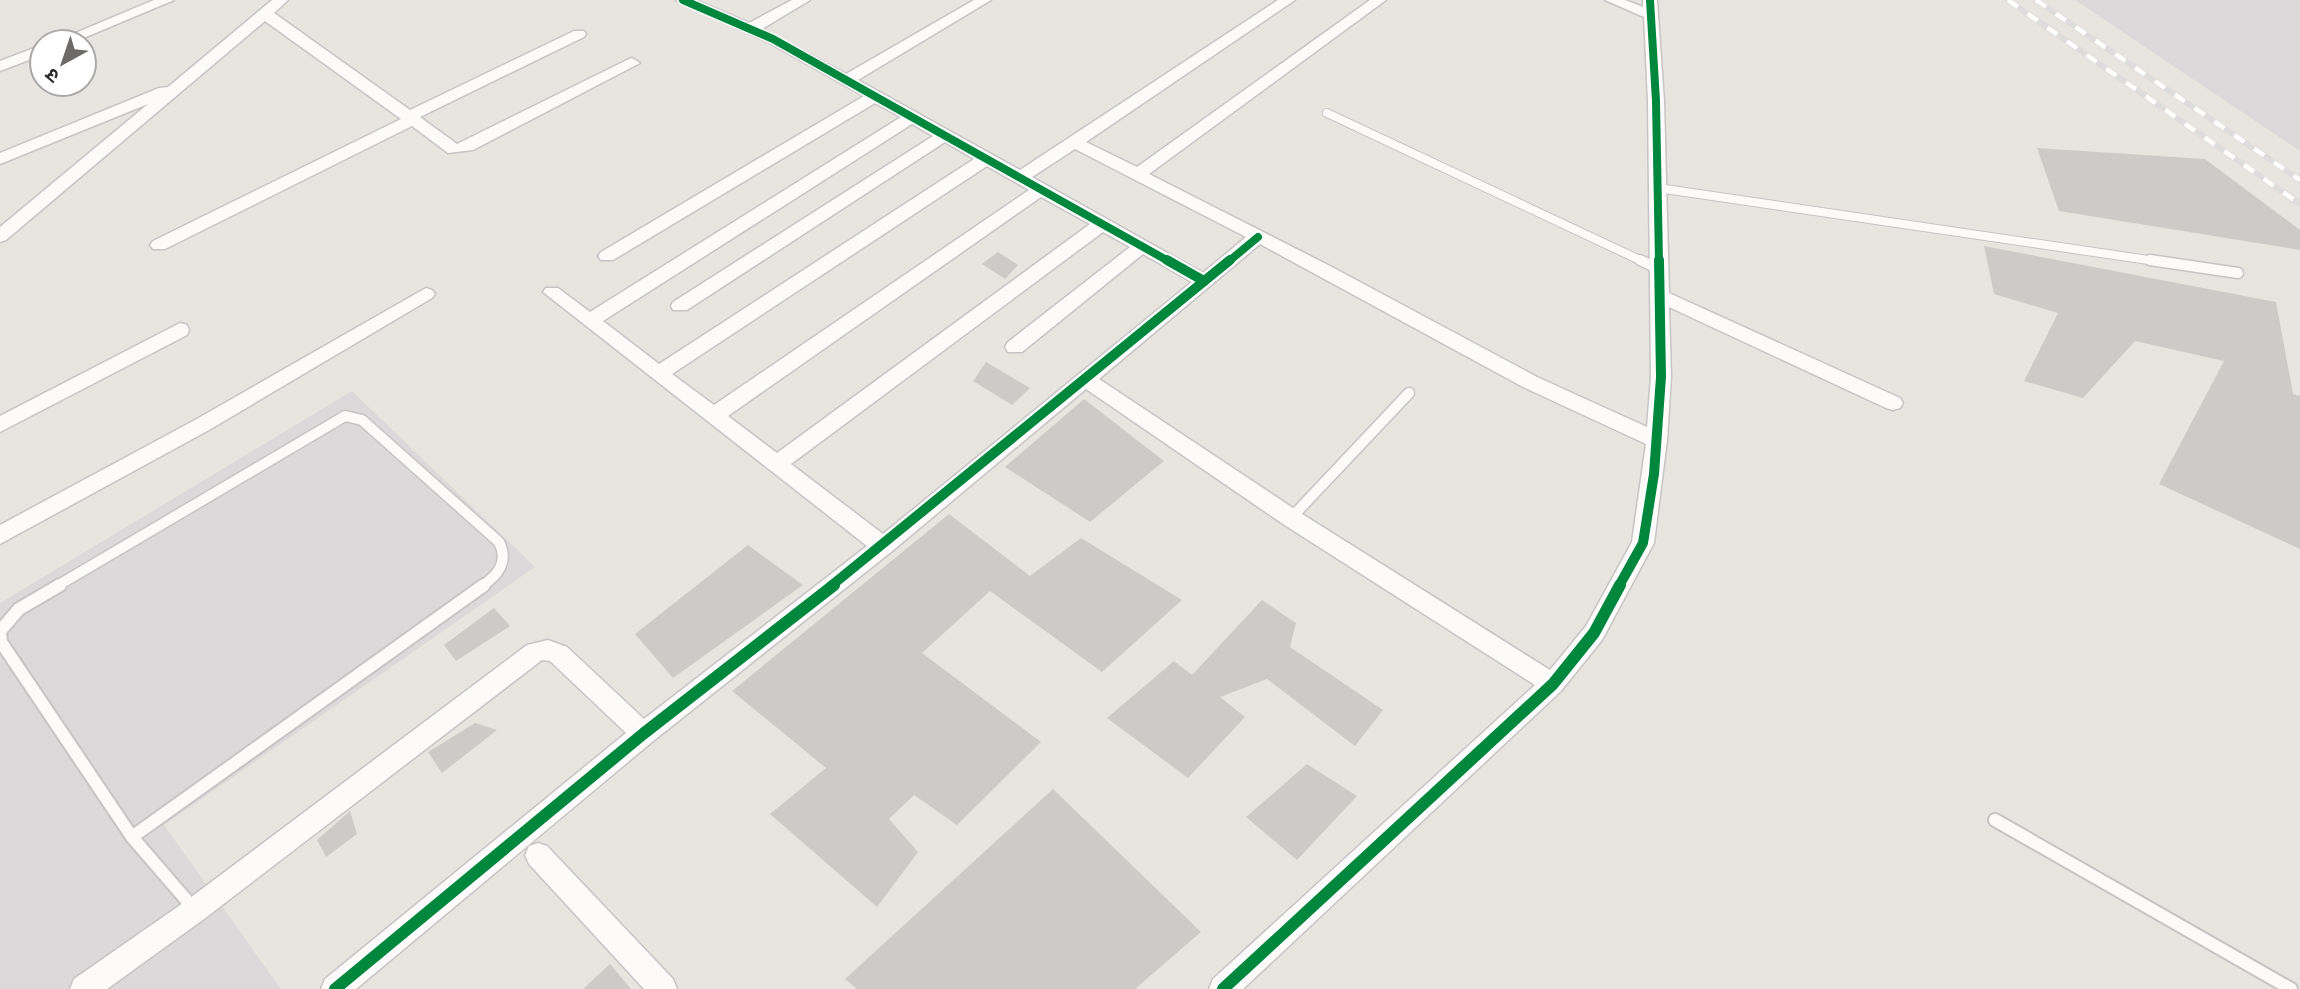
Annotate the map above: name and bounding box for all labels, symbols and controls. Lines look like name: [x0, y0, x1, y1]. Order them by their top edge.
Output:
north arrow: [28, 28, 98, 98]
text: उ: [40, 63, 64, 88]

